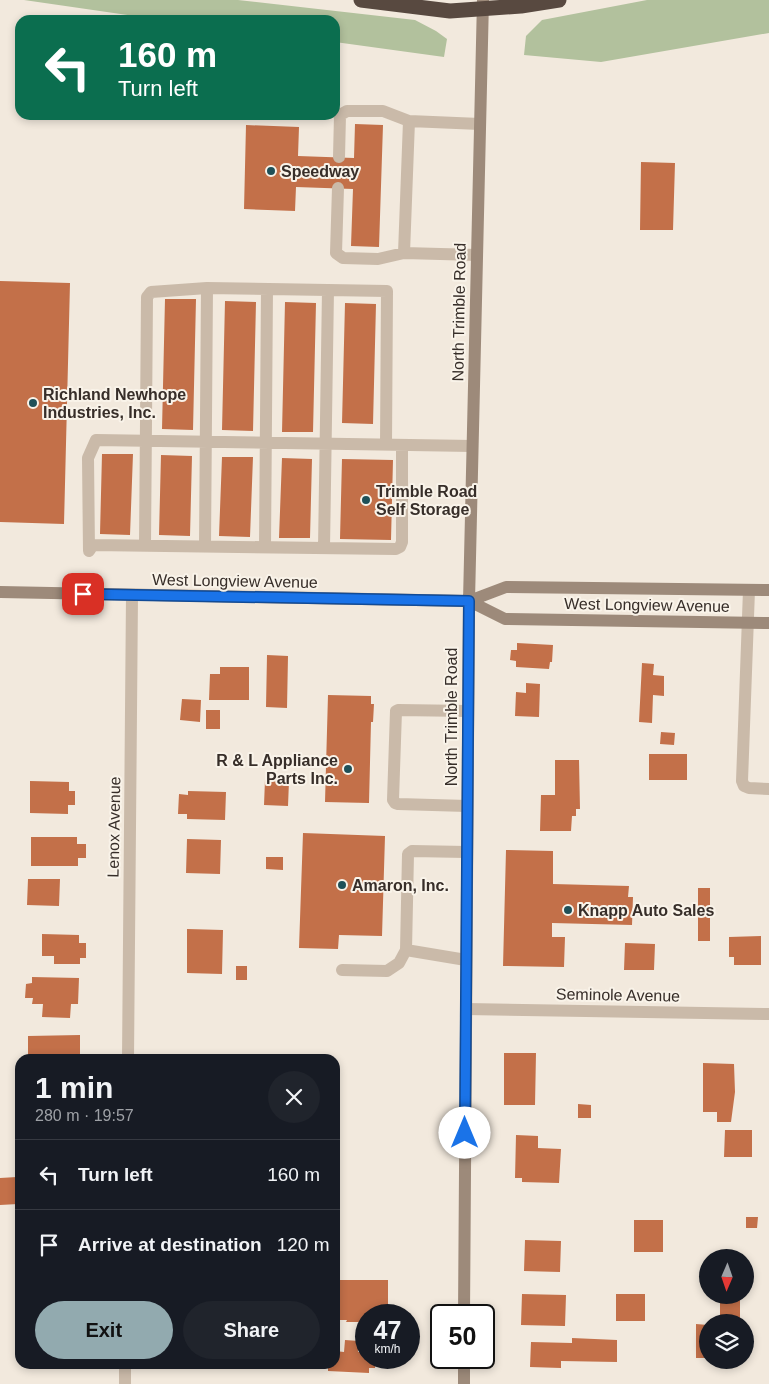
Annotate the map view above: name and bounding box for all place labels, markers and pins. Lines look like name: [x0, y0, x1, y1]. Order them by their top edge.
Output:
place label: Speedway: [281, 163, 359, 180]
marker: Speedway: [265, 165, 277, 177]
place label: Richland Newhope Industries, Inc.: [43, 386, 186, 421]
marker: Richland Newhope Industries, Inc.: [27, 397, 39, 409]
place label: Trimble Road Self Storage: [376, 483, 477, 518]
marker: Trimble Road Self Storage: [360, 494, 372, 506]
pin: [62, 573, 104, 615]
place label: R & L Appliance Parts Inc.: [216, 752, 338, 787]
marker: R & L Appliance Parts Inc.: [342, 763, 354, 775]
place label: Amaron, Inc.: [352, 877, 449, 894]
marker: Amaron, Inc.: [336, 879, 348, 891]
place label: Knapp Auto Sales: [578, 902, 714, 919]
marker: Knapp Auto Sales: [562, 904, 574, 916]

